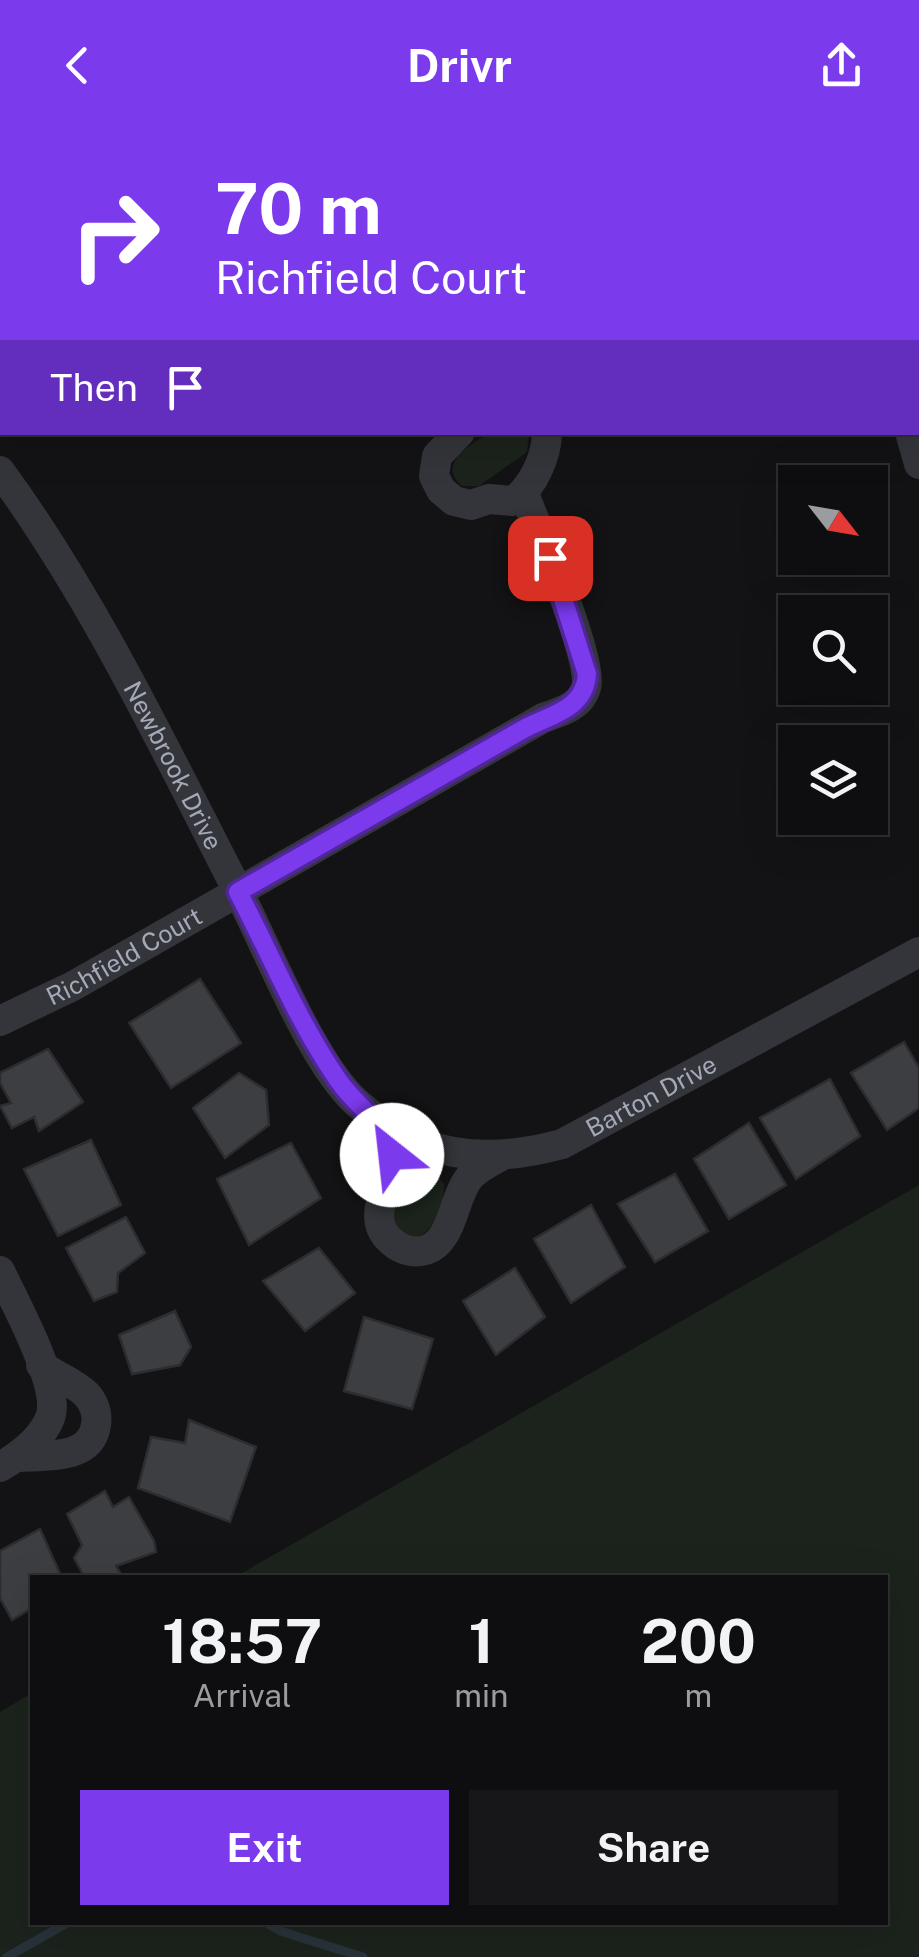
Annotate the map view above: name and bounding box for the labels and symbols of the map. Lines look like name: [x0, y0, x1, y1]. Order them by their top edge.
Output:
north arrow: [778, 465, 888, 575]
pin: [508, 516, 593, 601]
street label: Newbrook Drive: [117, 676, 229, 855]
street label: Richfield Court: [41, 901, 207, 1012]
street label: Barton Drive: [581, 1049, 722, 1143]
position arrow: [340, 1103, 444, 1207]

